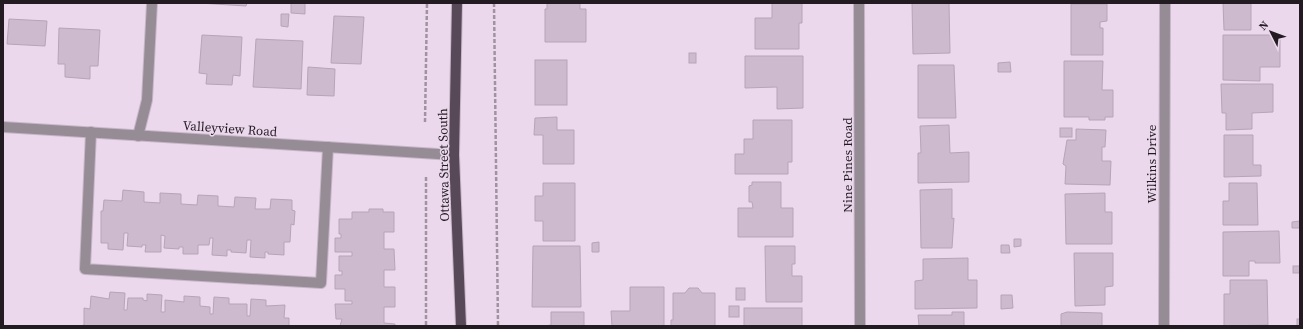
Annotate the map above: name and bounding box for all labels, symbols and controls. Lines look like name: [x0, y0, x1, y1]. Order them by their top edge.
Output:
north arrow: [1251, 12, 1291, 52]
text: N: [1256, 18, 1272, 34]
street label: Ottawa Street South: [434, 108, 453, 222]
street label: Valleyview Road: [182, 117, 278, 140]
street label: Nine Pines Road: [839, 117, 856, 213]
street label: Wilkins Drive: [1143, 124, 1160, 203]

